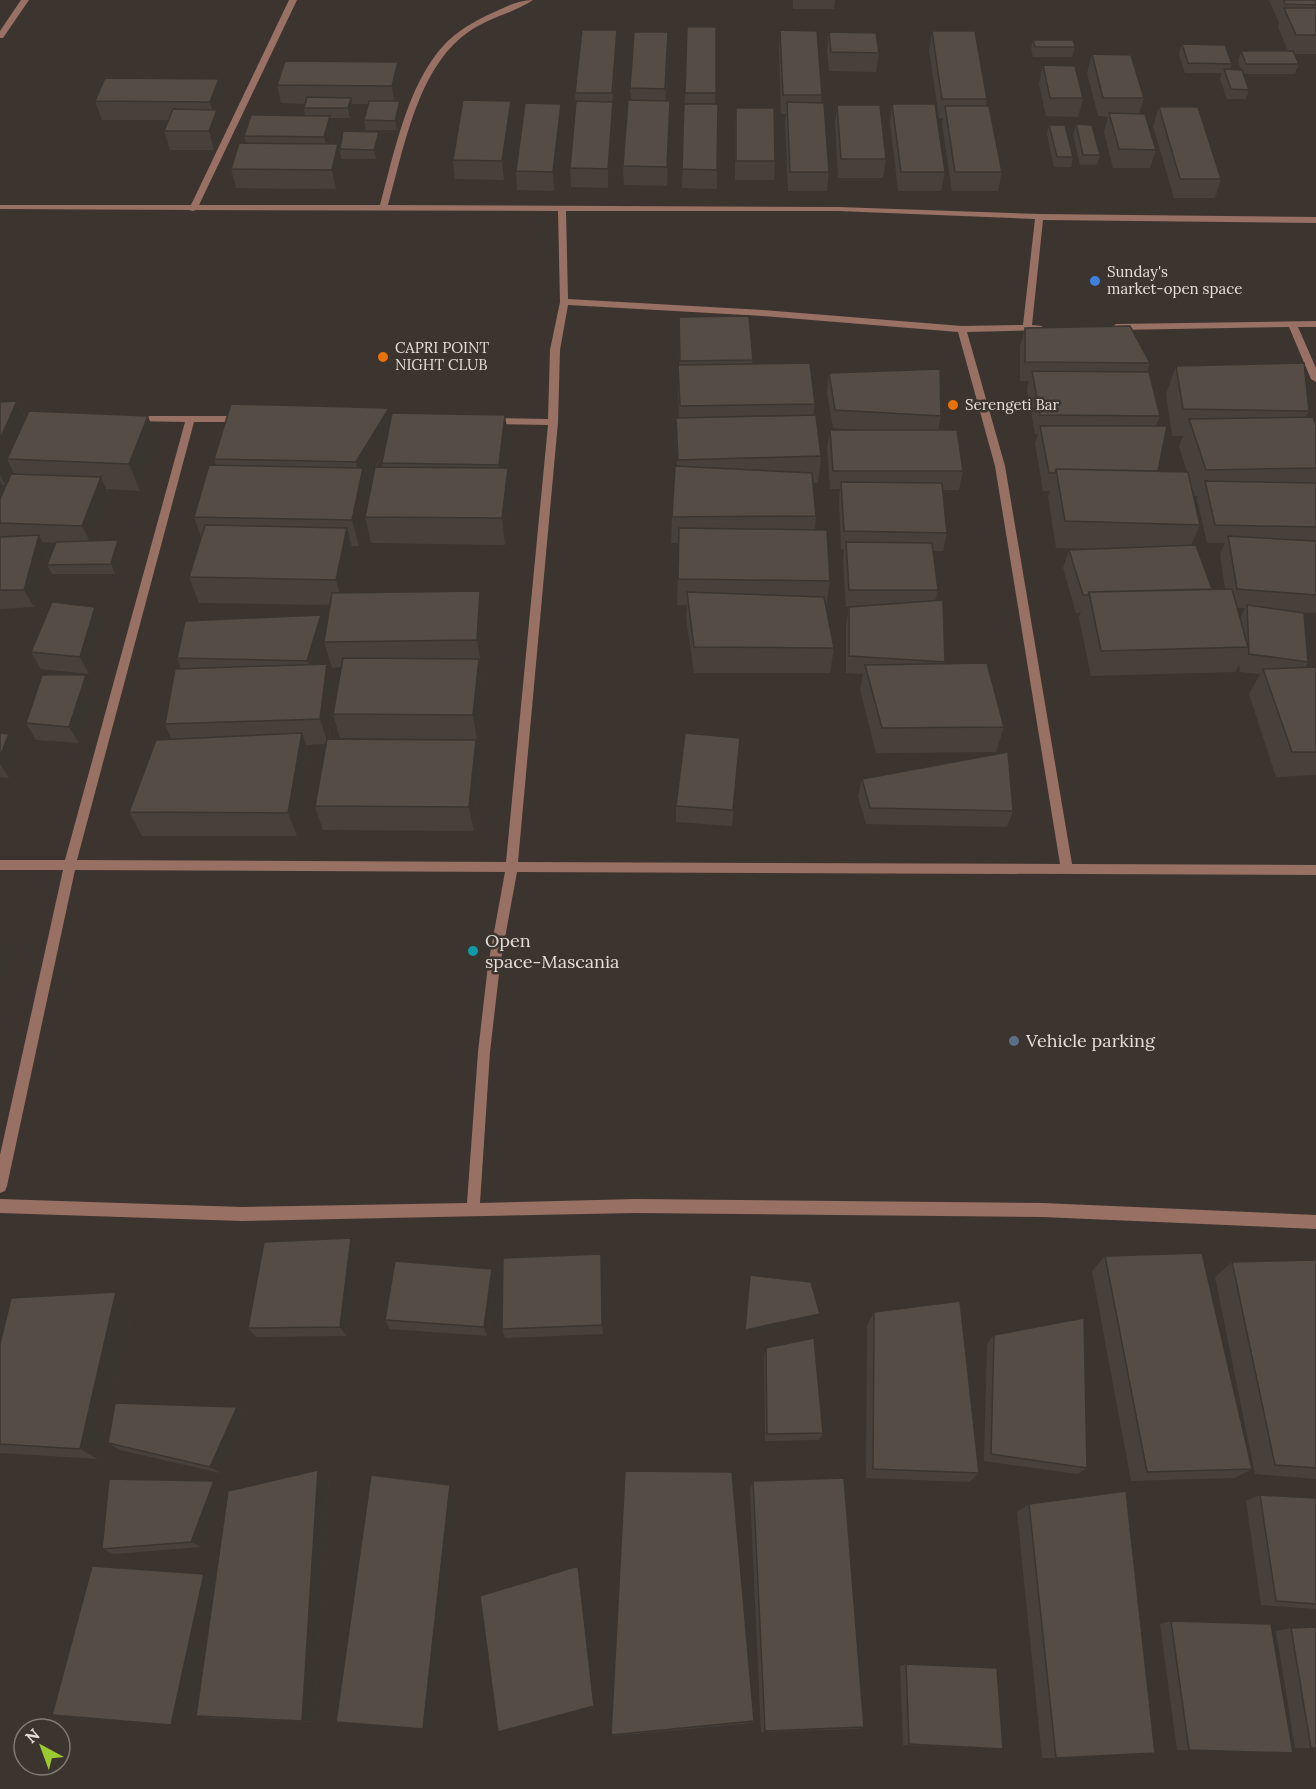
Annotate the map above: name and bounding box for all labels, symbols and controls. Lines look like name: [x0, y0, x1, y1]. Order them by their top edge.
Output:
place label: Sunday's market-open space: [1107, 262, 1242, 298]
marker: Sunday's market-open space: [1088, 274, 1102, 288]
place label: CAPRI POINT NIGHT CLUB: [395, 338, 489, 374]
marker: CAPRI POINT NIGHT CLUB: [376, 350, 390, 364]
place label: Serengeti Bar: [965, 395, 1060, 414]
marker: Serengeti Bar: [946, 398, 960, 412]
place label: Open space-Mascania: [485, 929, 619, 973]
marker: Open space-Mascania: [466, 944, 480, 958]
place label: Vehicle parking: [1025, 1029, 1156, 1052]
marker: Vehicle parking: [1007, 1034, 1021, 1048]
north arrow: [12, 1717, 72, 1777]
text: N: [21, 1724, 43, 1747]

